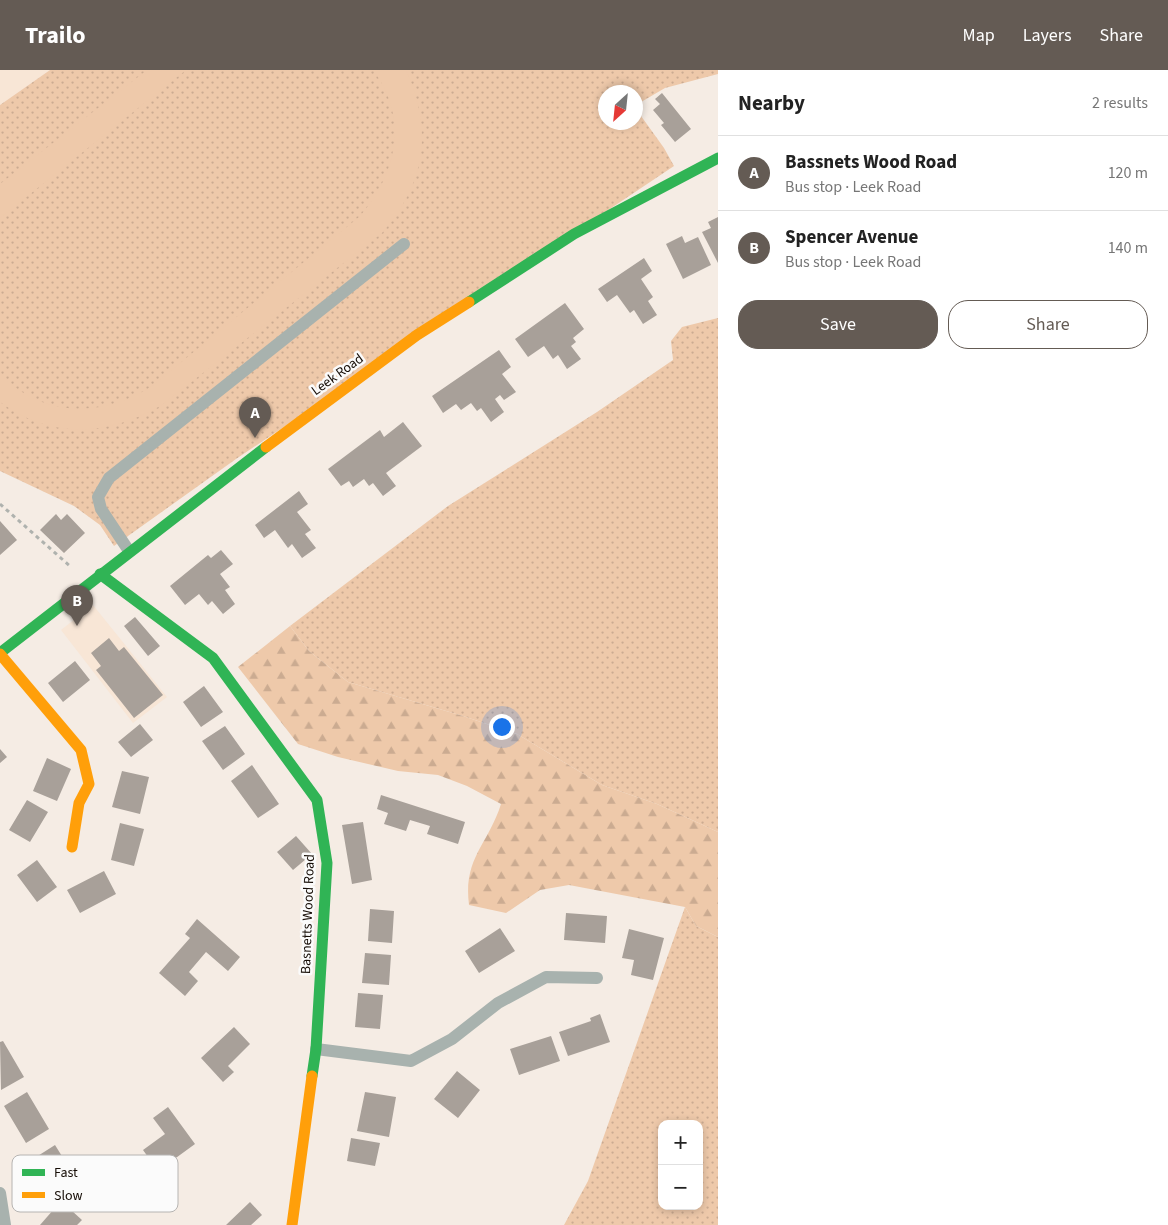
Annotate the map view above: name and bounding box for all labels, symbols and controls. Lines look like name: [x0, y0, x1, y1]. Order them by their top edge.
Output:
text: Trailo: [25, 18, 86, 53]
text: Map: [963, 23, 995, 48]
text: Layers: [1023, 23, 1072, 48]
text: Share: [1100, 23, 1143, 48]
north arrow: [598, 85, 643, 130]
text: Nearby: [738, 88, 805, 118]
text: 2 results: [1092, 92, 1148, 114]
text: Bassnets Wood Road: [785, 149, 957, 176]
text: A: [749, 162, 759, 184]
text: 120 m: [1108, 162, 1148, 184]
text: Bus stop · Leek Road: [785, 176, 921, 198]
text: Spencer Avenue: [785, 224, 918, 251]
text: B: [749, 237, 759, 259]
text: 140 m: [1108, 237, 1148, 259]
text: Bus stop · Leek Road: [785, 251, 921, 273]
button: Save: [738, 300, 938, 349]
button: Share: [948, 300, 1148, 349]
street label: Leek Road: [307, 349, 368, 401]
pin: A: [239, 397, 271, 438]
pin: B: [61, 585, 93, 626]
your location: [489, 714, 515, 740]
street label: Basnetts Wood Road: [296, 854, 320, 974]
map controls: [658, 1120, 703, 1210]
button: +: [658, 1120, 703, 1165]
legend: [12, 1155, 178, 1212]
text: Fast: [54, 1163, 78, 1183]
button: −: [658, 1165, 703, 1210]
text: Slow: [54, 1186, 83, 1206]

